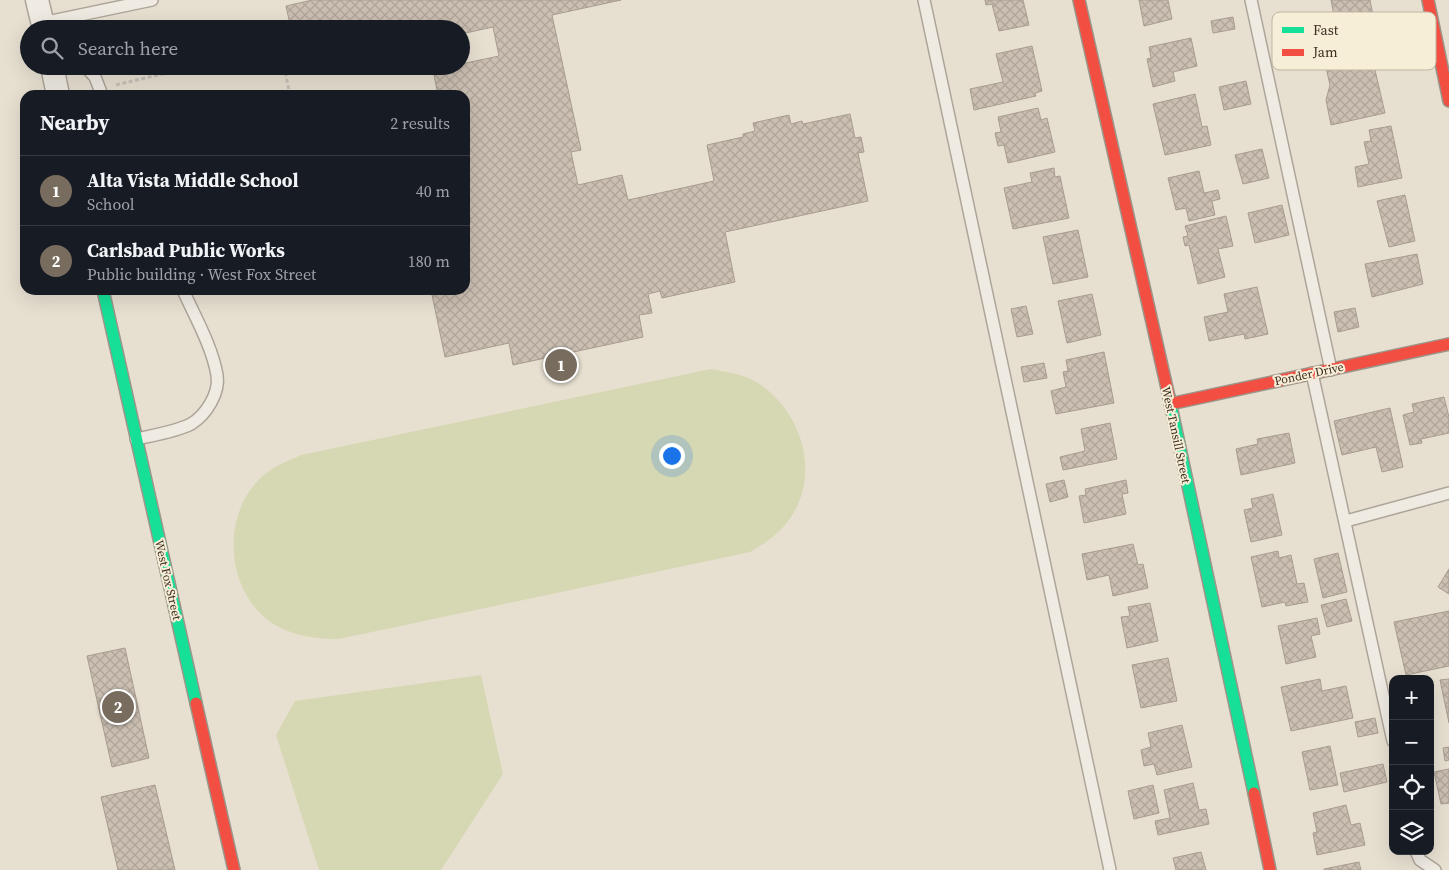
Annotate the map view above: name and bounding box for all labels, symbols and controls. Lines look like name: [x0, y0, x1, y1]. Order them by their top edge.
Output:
legend: [1272, 12, 1436, 70]
search box: [20, 20, 470, 75]
text: Fast: [1313, 20, 1339, 40]
icon: search: [38, 34, 66, 62]
text: Search here: [78, 35, 178, 61]
text: Jam: [1312, 42, 1338, 62]
text: Nearby: [40, 108, 110, 137]
text: 2 results: [390, 112, 450, 134]
text: Alta Vista Middle School: [87, 167, 299, 193]
text: 1: [52, 180, 60, 202]
text: 40 m: [416, 180, 450, 202]
text: School: [87, 193, 135, 215]
text: Carlsbad Public Works: [87, 237, 285, 263]
text: 2: [52, 250, 60, 272]
text: 180 m: [408, 250, 450, 272]
text: Public building · West Fox Street: [87, 263, 316, 285]
pin: 1: [545, 346, 577, 384]
street label: Ponder Drive: [1273, 359, 1345, 389]
street label: West Tansill Street: [1158, 385, 1194, 485]
your location: [659, 443, 685, 469]
street label: West Fox Street: [151, 538, 185, 622]
map controls: [1389, 675, 1434, 855]
button: +: [1389, 675, 1434, 720]
pin: 2: [102, 688, 134, 726]
button: −: [1389, 720, 1434, 765]
button: locate: [1389, 765, 1434, 810]
button: layers: [1389, 810, 1434, 855]

